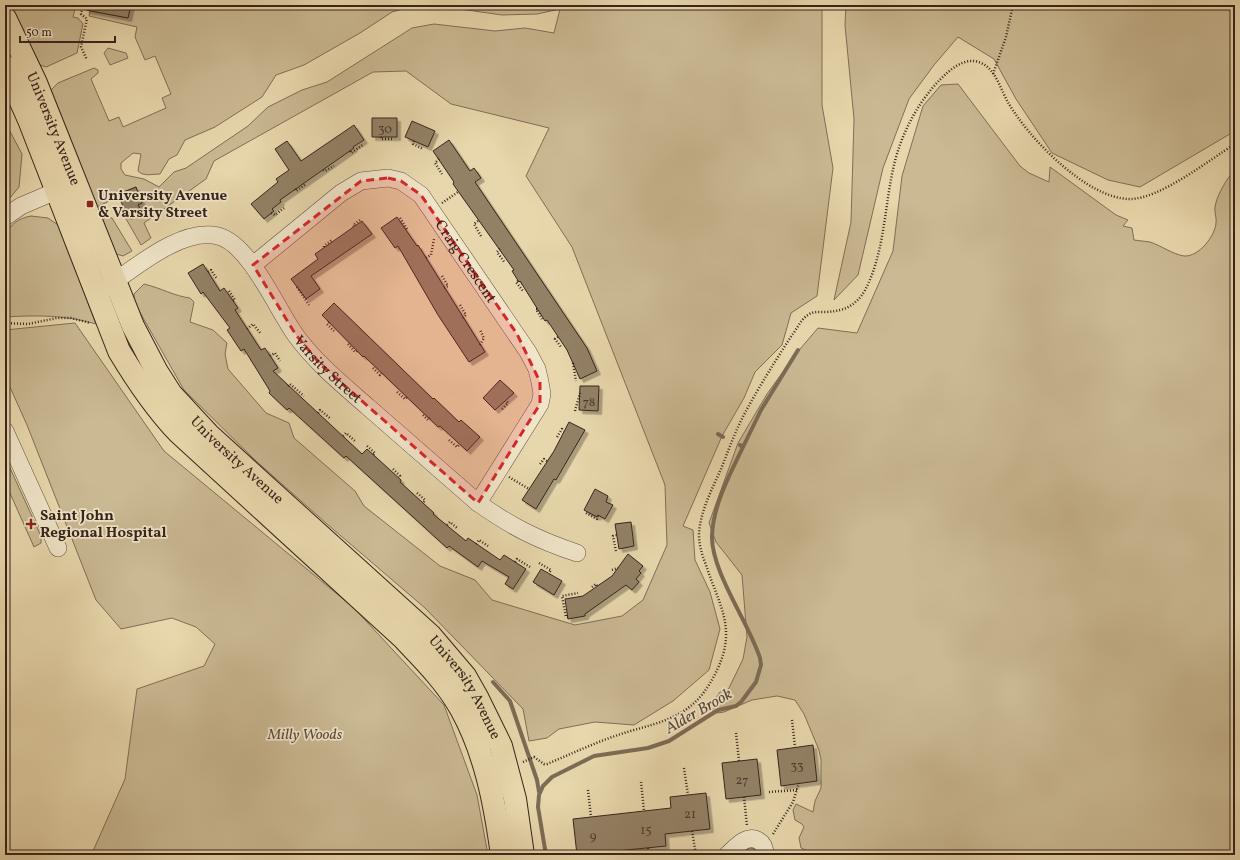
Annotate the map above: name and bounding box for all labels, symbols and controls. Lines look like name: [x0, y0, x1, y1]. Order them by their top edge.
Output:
scale bar: [20, 18, 115, 44]
text: 50 m: [26, 25, 52, 41]
street label: University Avenue: [20, 69, 85, 189]
house number: 30: [378, 121, 392, 139]
place label: University Avenue & Varsity Street: [98, 186, 228, 224]
marker: University Avenue & Varsity Street: [85, 199, 95, 209]
street label: Craig Crescent: [429, 216, 501, 308]
street label: Varsity Street: [288, 332, 366, 409]
house number: 78: [583, 394, 595, 412]
street label: University Avenue: [185, 412, 288, 510]
place label: Saint John Regional Hospital: [40, 506, 167, 544]
marker: Saint John Regional Hospital: [25, 518, 37, 530]
street label: University Avenue: [423, 631, 505, 743]
water label: Alder Brook: [660, 683, 737, 740]
park label: Milly Woods: [267, 725, 343, 746]
house number: 33: [790, 758, 804, 776]
house number: 27: [736, 772, 748, 790]
house number: 21: [684, 806, 696, 824]
house number: 15: [640, 822, 652, 840]
house number: 9: [590, 828, 597, 846]

